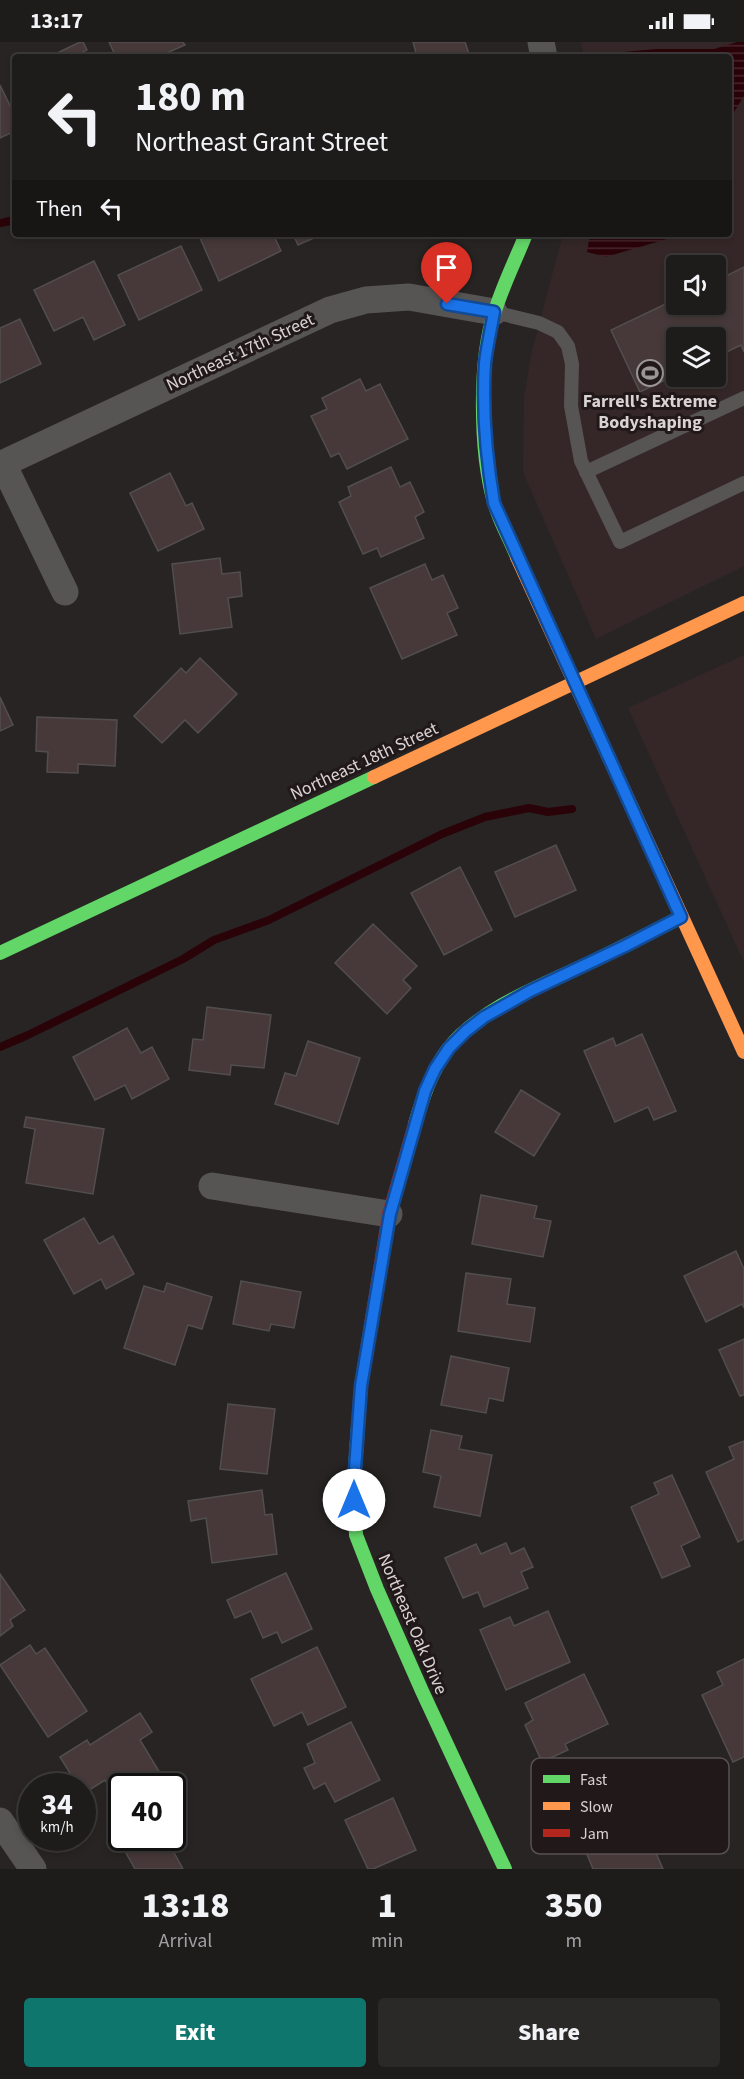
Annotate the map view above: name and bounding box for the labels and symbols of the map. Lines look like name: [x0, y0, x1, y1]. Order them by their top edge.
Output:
pin: [421, 242, 472, 304]
street label: Northeast 17th Street: [162, 307, 318, 398]
sports icon: Farrell's Extreme Bodyshaping: [635, 358, 665, 388]
place label: Farrell's Extreme Bodyshaping: [583, 389, 717, 435]
street label: Northeast 18th Street: [286, 716, 442, 807]
position arrow: [322, 1468, 386, 1532]
street label: Northeast Oak Drive: [372, 1550, 454, 1698]
legend: [531, 1758, 729, 1854]
text: Fast: [580, 1769, 608, 1791]
speed limit sign: 40: [108, 1773, 186, 1851]
text: Slow: [580, 1796, 613, 1818]
text: Jam: [580, 1823, 609, 1845]

